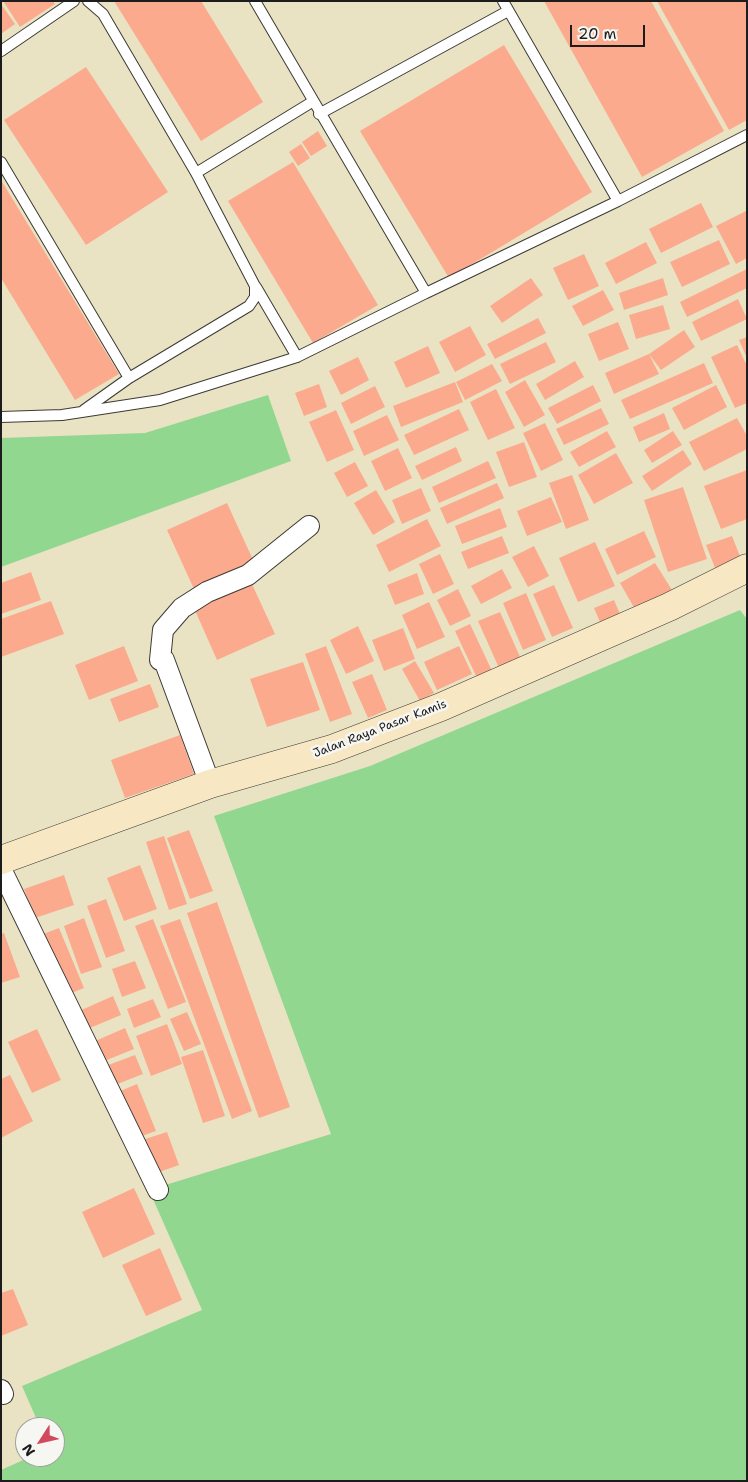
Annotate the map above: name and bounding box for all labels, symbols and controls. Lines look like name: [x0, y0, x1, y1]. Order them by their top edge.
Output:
scale bar: [573, 15, 648, 47]
text: 20 m: [578, 24, 617, 44]
street label: Jalan Raya Pasar Kamis: [311, 697, 449, 761]
north arrow: [15, 1417, 65, 1467]
text: N: [18, 1440, 39, 1460]

